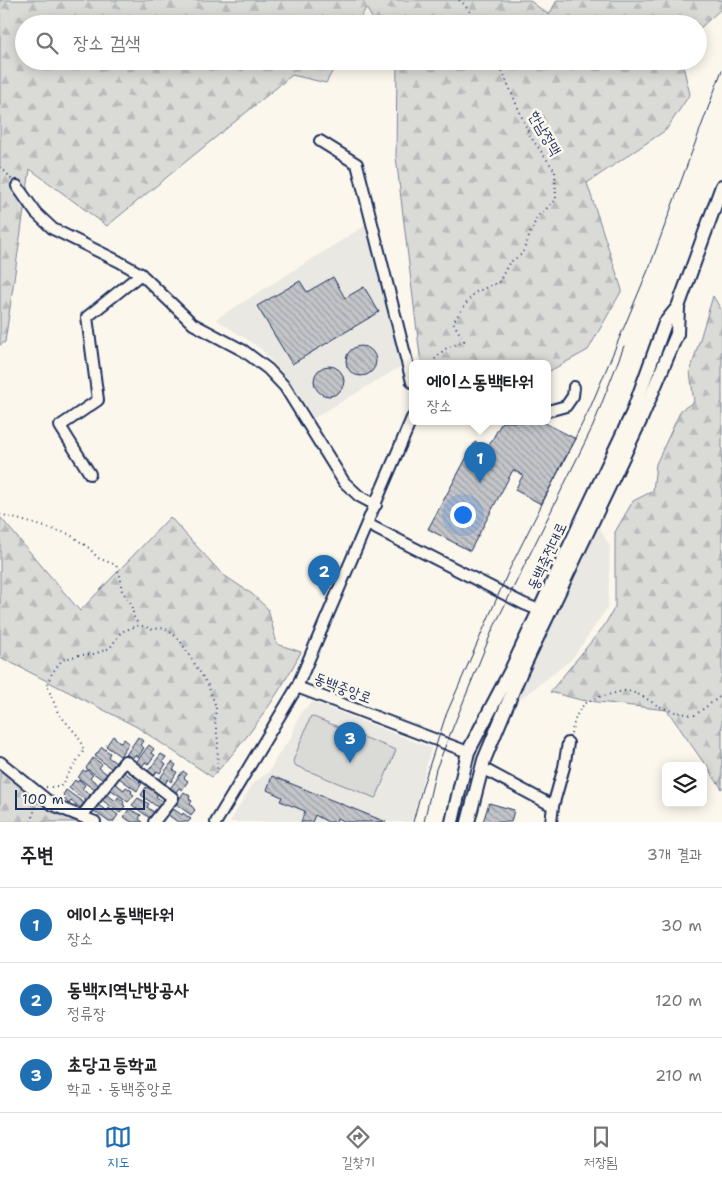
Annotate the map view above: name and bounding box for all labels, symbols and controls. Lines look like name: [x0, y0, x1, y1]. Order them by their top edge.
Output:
search box: [15, 15, 707, 70]
icon: search: [33, 29, 61, 57]
text: 장소 검색: [73, 30, 141, 55]
street label: 한남정맥: [524, 107, 566, 159]
popup: [409, 360, 551, 425]
text: 에이스동백타워: [426, 369, 534, 394]
text: 장소: [426, 395, 452, 416]
pin: 1: [464, 442, 496, 483]
your location: [450, 502, 476, 528]
street label: 동백죽전대로: [523, 519, 571, 593]
pin: 2: [308, 555, 340, 596]
street label: 동백중앙로: [311, 668, 375, 708]
pin: 3: [334, 722, 366, 763]
map controls: [662, 762, 707, 807]
button: layers: [662, 762, 707, 807]
scale bar: [15, 787, 145, 810]
text: 100 m: [22, 790, 64, 808]
text: 주변: [20, 841, 54, 869]
text: 3개 결과: [647, 844, 702, 865]
text: 에이스동백타워: [67, 902, 174, 927]
text: 1: [32, 915, 40, 936]
text: 30 m: [661, 915, 702, 936]
text: 장소: [67, 928, 93, 949]
text: 동백지역난방공사: [67, 977, 189, 1002]
text: 2: [30, 990, 42, 1011]
text: 120 m: [655, 990, 702, 1011]
text: 정류장: [67, 1003, 106, 1024]
text: 초당고등학교: [67, 1052, 159, 1077]
text: 3: [30, 1065, 42, 1086]
text: 210 m: [655, 1065, 702, 1086]
text: 학교 · 동백중앙로: [67, 1078, 173, 1099]
tab: 지도: [104, 1123, 132, 1172]
tab: 길찾기: [341, 1123, 375, 1172]
tab: 저장됨: [584, 1123, 618, 1172]

